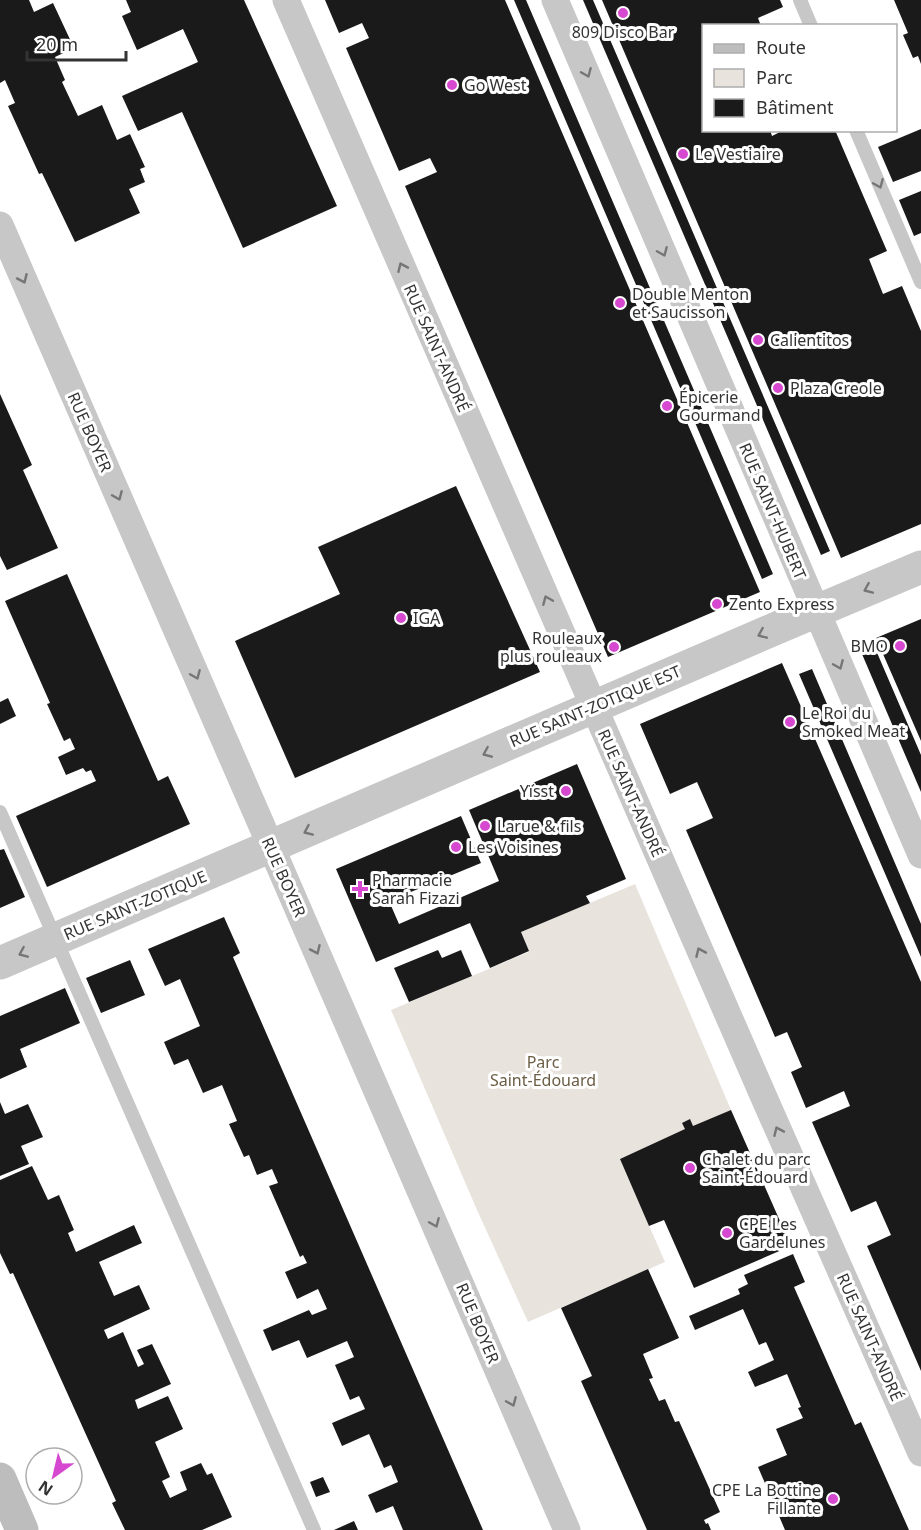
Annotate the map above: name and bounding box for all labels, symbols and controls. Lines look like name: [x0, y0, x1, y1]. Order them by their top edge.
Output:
marker: 809 Disco Bar: [616, 6, 630, 20]
place label: 809 Disco Bar: [572, 21, 675, 43]
scale bar: [27, 24, 126, 62]
legend: [702, 24, 897, 132]
text: 20 m: [36, 32, 78, 56]
text: Route: [756, 35, 806, 59]
text: Parc: [756, 65, 793, 89]
one-way arrow: [580, 67, 592, 78]
place label: Go West: [464, 74, 527, 96]
marker: Go West: [445, 78, 459, 92]
text: Bâtiment: [756, 95, 834, 119]
place label: Le Vestiaire: [695, 143, 781, 165]
marker: Le Vestiaire: [676, 147, 690, 161]
one-way arrow: [872, 178, 884, 189]
one-way arrow: [656, 246, 668, 257]
one-way arrow: [397, 263, 409, 274]
one-way arrow: [16, 272, 28, 283]
street label: RUE SAINT-ANDRÉ: [399, 281, 475, 415]
place label: Double Menton et Saucisson: [632, 283, 749, 323]
marker: Double Menton et Saucisson: [613, 296, 627, 310]
place label: Calientitos: [770, 329, 849, 351]
marker: Calientitos: [751, 333, 765, 347]
place label: Plaza Creole: [790, 377, 882, 399]
marker: Plaza Creole: [771, 381, 785, 395]
place label: Épicerie Gourmand: [679, 386, 761, 426]
street label: RUE BOYER: [63, 389, 117, 475]
marker: Épicerie Gourmand: [660, 399, 674, 413]
street label: RUE SAINT-HUBERT: [734, 439, 812, 583]
one-way arrow: [111, 489, 123, 500]
one-way arrow: [864, 582, 875, 594]
place label: Zento Express: [729, 593, 835, 615]
one-way arrow: [542, 596, 554, 607]
marker: Zento Express: [710, 597, 724, 611]
place label: IGA: [413, 607, 441, 629]
marker: IGA: [394, 611, 408, 625]
place label: Rouleaux plus rouleaux: [500, 627, 603, 667]
one-way arrow: [758, 627, 769, 639]
place label: BMO: [851, 635, 888, 657]
marker: BMO: [893, 639, 907, 653]
marker: Rouleaux plus rouleaux: [607, 640, 621, 654]
one-way arrow: [832, 659, 844, 670]
street label: RUE SAINT-ZOTIQUE EST: [506, 660, 684, 752]
one-way arrow: [188, 668, 200, 679]
place label: Le Roi du Smoked Meat: [802, 702, 906, 742]
marker: Le Roi du Smoked Meat: [783, 715, 797, 729]
street label: RUE SAINT-ANDRÉ: [593, 726, 669, 860]
one-way arrow: [482, 746, 493, 758]
place label: Yïsst: [520, 780, 554, 802]
marker: Yïsst: [559, 784, 573, 798]
place label: Larue & fils: [497, 815, 581, 837]
marker: Larue & fils: [478, 819, 492, 833]
one-way arrow: [303, 823, 314, 835]
street label: RUE BOYER: [257, 834, 311, 920]
place label: Les Voisines: [468, 836, 559, 858]
marker: Les Voisines: [449, 840, 463, 854]
street label: RUE SAINT-ZOTIQUE: [60, 865, 210, 945]
place label: Pharmacie Sarah Fizazi: [372, 869, 460, 909]
marker: Pharmacie Sarah Fizazi: [353, 882, 367, 896]
one-way arrow: [308, 943, 320, 954]
one-way arrow: [19, 946, 30, 958]
one-way arrow: [695, 948, 707, 959]
park label: Parc Saint-Édouard: [490, 1051, 596, 1091]
one-way arrow: [774, 1126, 786, 1137]
place label: Chalet du parc Saint-Édouard: [702, 1148, 811, 1188]
marker: Chalet du parc Saint-Édouard: [683, 1161, 697, 1175]
place label: CPE Les Gardelunes: [739, 1213, 825, 1253]
one-way arrow: [428, 1217, 440, 1228]
marker: CPE Les Gardelunes: [720, 1226, 734, 1240]
street label: RUE SAINT-ANDRÉ: [832, 1270, 908, 1404]
street label: RUE BOYER: [451, 1279, 505, 1367]
one-way arrow: [505, 1396, 517, 1407]
north arrow: [24, 1446, 84, 1506]
text: N: [34, 1476, 57, 1501]
place label: CPE La Bottine Fillante: [712, 1479, 821, 1519]
marker: CPE La Bottine Fillante: [826, 1492, 840, 1506]

